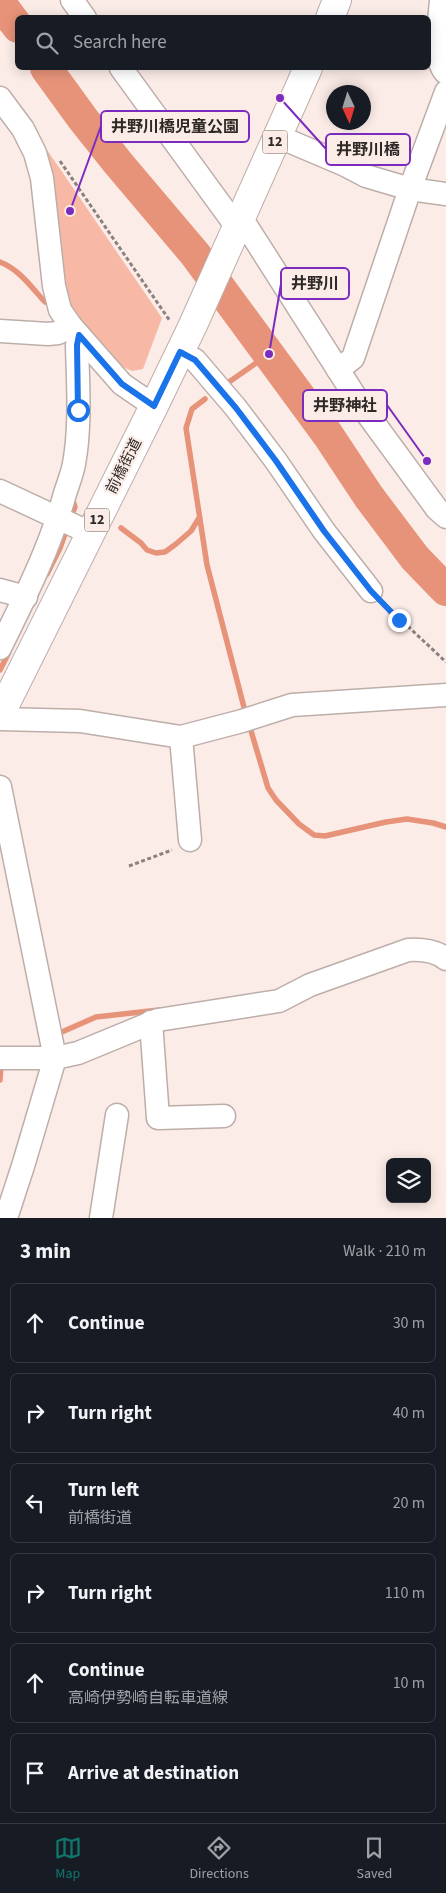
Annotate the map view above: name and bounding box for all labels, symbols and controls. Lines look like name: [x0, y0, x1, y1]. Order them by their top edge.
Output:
search box: [15, 15, 431, 70]
icon: search: [33, 29, 61, 57]
text: Search here: [73, 29, 167, 56]
north arrow: [326, 85, 371, 130]
callout: 井野川橋児童公園: [101, 111, 249, 142]
text: 井野川橋児童公園: [111, 116, 239, 138]
road number: 12: [262, 130, 288, 154]
callout: 井野川橋: [326, 134, 410, 165]
text: 井野川橋: [336, 139, 400, 161]
callout: 井野川: [281, 268, 349, 299]
text: 井野川: [291, 273, 339, 295]
callout: 井野神社: [303, 390, 387, 421]
text: 井野神社: [313, 395, 377, 417]
route start: [67, 399, 90, 422]
street label: 前橋街道: [101, 434, 147, 498]
road number: 12: [84, 508, 110, 532]
route end: [388, 609, 411, 632]
map controls: [386, 1158, 431, 1203]
button: layers: [386, 1158, 431, 1203]
text: 3 min: [20, 1236, 71, 1266]
text: Walk · 210 m: [343, 1240, 426, 1262]
icon: ahead: [21, 1309, 49, 1337]
text: Continue: [68, 1310, 145, 1337]
text: 30 m: [393, 1312, 425, 1334]
icon: right: [21, 1399, 49, 1427]
text: Turn right: [68, 1400, 152, 1427]
text: 40 m: [393, 1402, 425, 1424]
text: Turn left: [68, 1477, 139, 1504]
icon: left: [21, 1489, 49, 1517]
text: 20 m: [393, 1492, 425, 1514]
text: 前橋街道: [68, 1507, 132, 1529]
icon: right: [21, 1579, 49, 1607]
text: Turn right: [68, 1580, 152, 1607]
text: 110 m: [385, 1582, 425, 1604]
text: Continue: [68, 1657, 145, 1684]
icon: ahead: [21, 1669, 49, 1697]
text: 10 m: [393, 1672, 425, 1694]
text: 高崎伊勢崎自転車道線: [68, 1687, 228, 1709]
icon: arrive: [21, 1759, 49, 1787]
text: Arrive at destination: [68, 1760, 239, 1787]
tab: Map: [54, 1834, 82, 1884]
tab: Directions: [190, 1834, 249, 1884]
tab: Saved: [356, 1834, 392, 1884]

